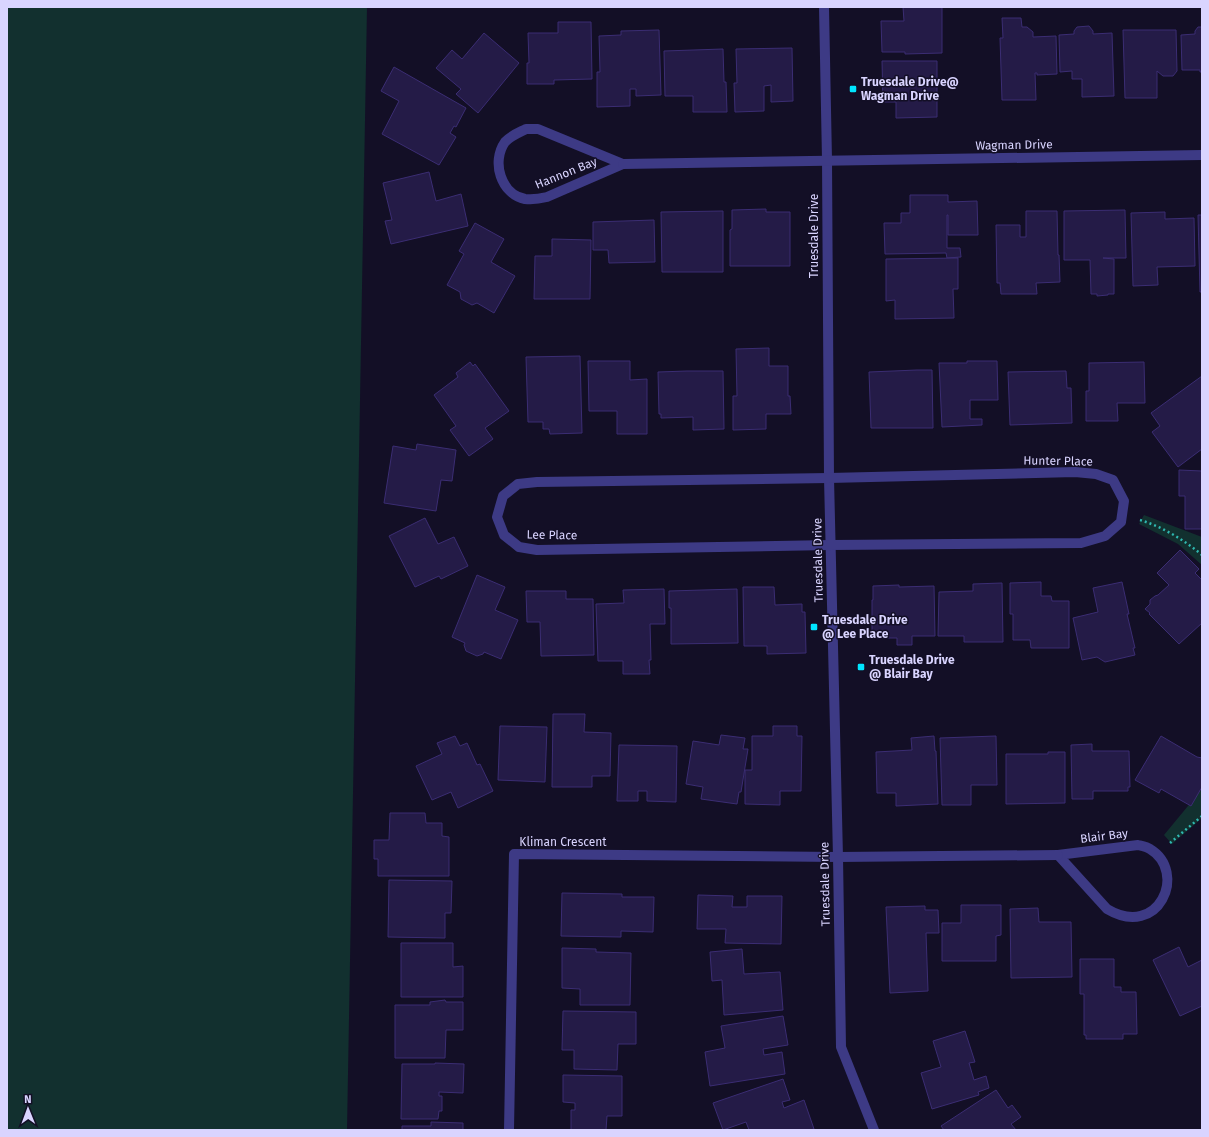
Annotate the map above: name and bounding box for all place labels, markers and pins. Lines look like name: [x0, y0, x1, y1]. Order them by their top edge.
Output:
place label: Truesdale Drive@ Wagman Drive: [861, 75, 959, 103]
marker: Truesdale Drive@ Wagman Drive: [848, 84, 858, 94]
place label: Truesdale Drive @ Lee Place: [822, 613, 908, 641]
marker: Truesdale Drive @ Lee Place: [809, 622, 819, 632]
place label: Truesdale Drive @ Blair Bay: [869, 653, 955, 681]
marker: Truesdale Drive @ Blair Bay: [856, 662, 866, 672]

